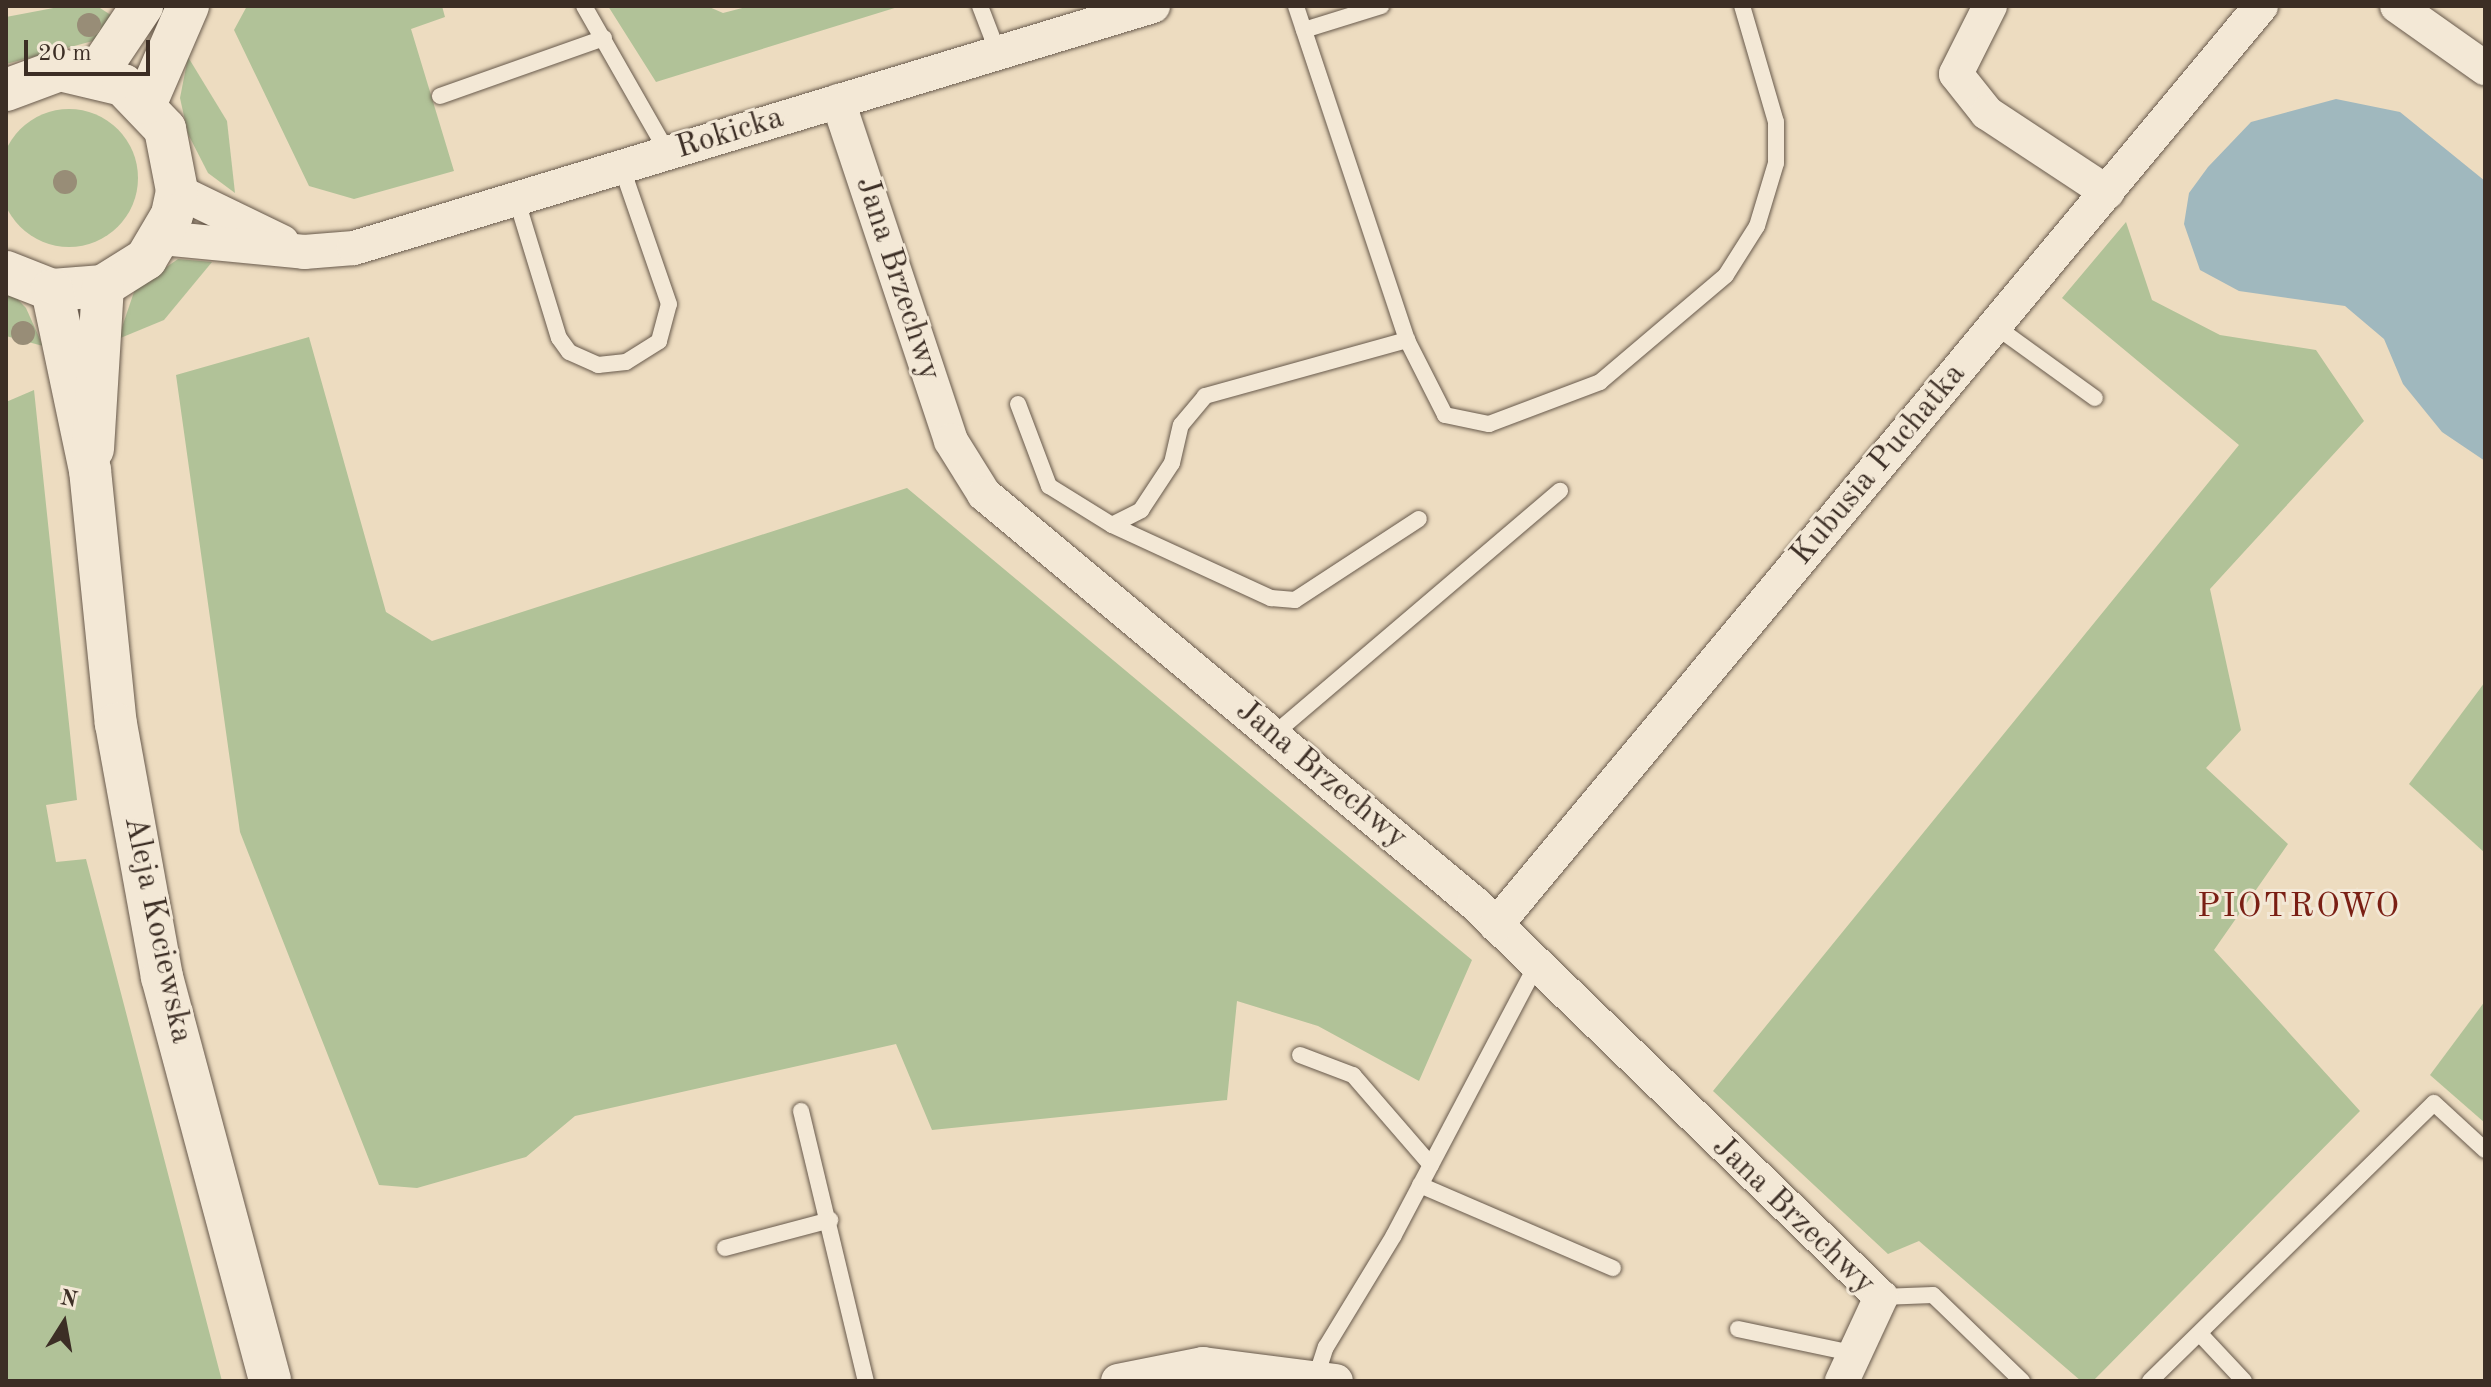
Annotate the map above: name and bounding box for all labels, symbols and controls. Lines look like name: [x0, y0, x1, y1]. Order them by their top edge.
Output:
scale bar: [28, 24, 154, 74]
text: 20 m: [38, 42, 92, 66]
street label: Rokicka: [672, 99, 788, 169]
street label: Jana Brzechwy: [846, 172, 948, 386]
street label: Kubusia Puchatka: [1783, 356, 1975, 574]
street label: Jana Brzechwy: [1227, 692, 1415, 858]
street label: Aleja Kociewska: [114, 813, 200, 1047]
district label: PIOTROWO: [2197, 888, 2401, 928]
street label: Jana Brzechwy: [1703, 1128, 1883, 1304]
north arrow: [24, 1283, 104, 1363]
text: N: [58, 1287, 79, 1312]

